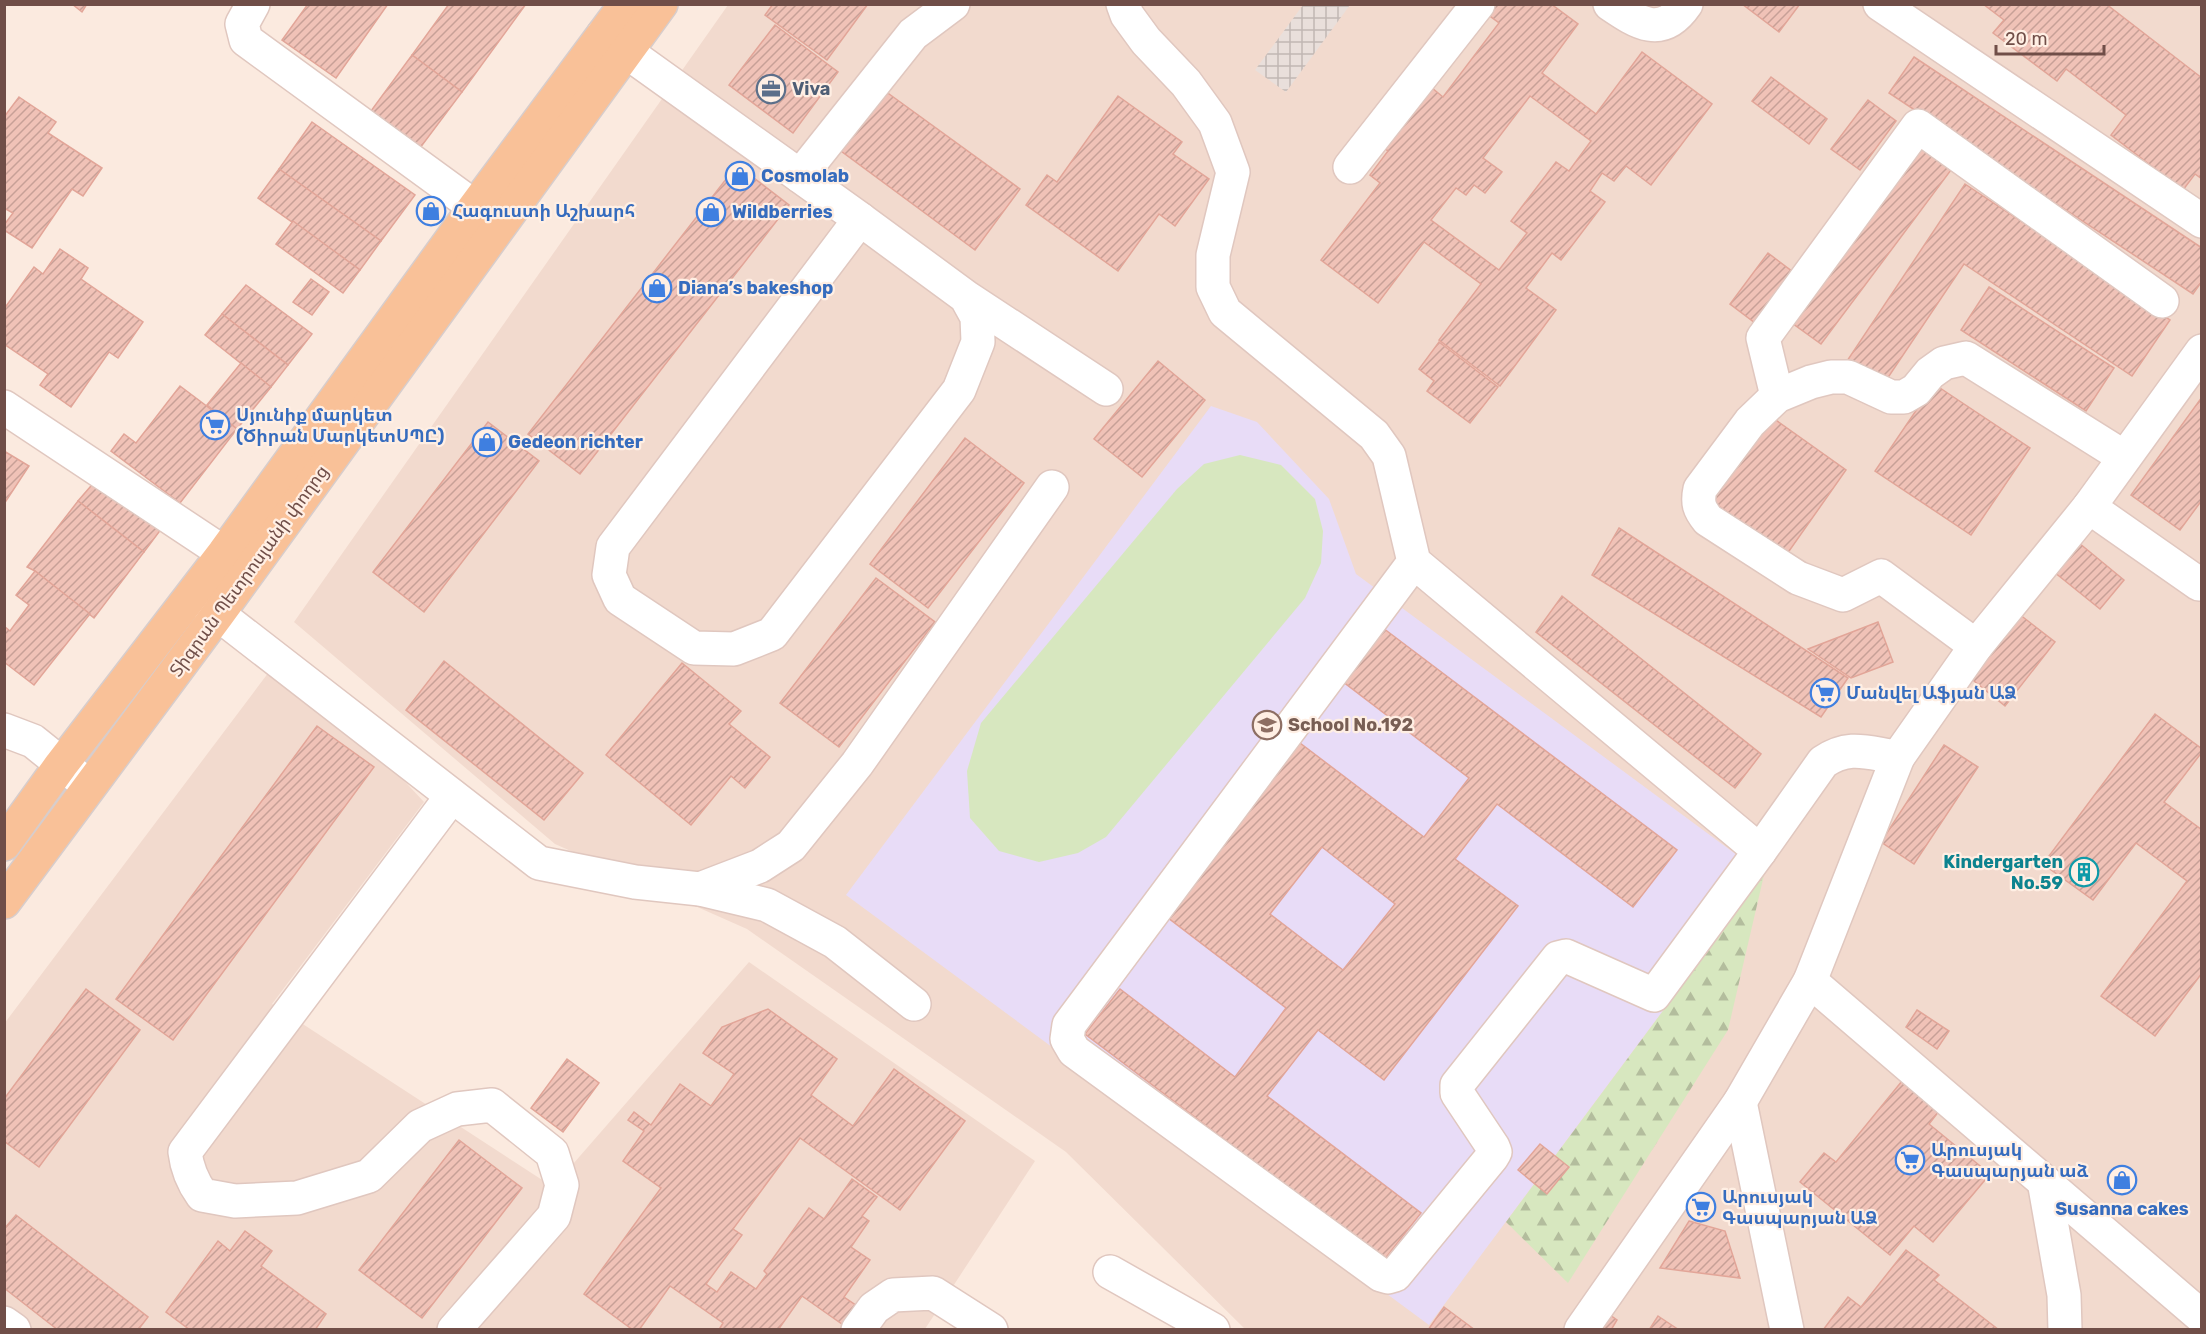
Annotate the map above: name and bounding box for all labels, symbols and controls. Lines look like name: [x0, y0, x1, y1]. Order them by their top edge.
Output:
scale bar: [1996, 18, 2104, 56]
text: 20 m: [2005, 28, 2047, 50]
office icon: Viva: [755, 73, 787, 105]
place label: Viva: [792, 78, 830, 100]
shop icon: Cosmolab: [724, 160, 756, 192]
place label: Cosmolab: [761, 165, 849, 187]
shop icon: Հագուստի Աշխարհ: [415, 195, 447, 227]
shop icon: Wildberries: [695, 196, 727, 228]
place label: Հագուստի Աշխարհ: [452, 200, 635, 222]
place label: Wildberries: [732, 201, 833, 223]
shop icon: Diana’s bakeshop: [641, 272, 673, 304]
place label: Diana’s bakeshop: [678, 277, 833, 299]
place label: Սյունիք մարկետ (Ծիրան ՄարկետՍՊԸ): [236, 404, 444, 447]
supermarket icon: Սյունիք մարկետ (Ծիրան ՄարկետՍՊԸ): [199, 409, 231, 441]
shop icon: Gedeon richter: [471, 426, 503, 458]
place label: Gedeon richter: [508, 431, 643, 453]
street label: Տիգրան Պետրոսյանի փողոց: [165, 461, 333, 681]
supermarket icon: Մանվել Աֆյան ԱՁ: [1809, 677, 1841, 709]
place label: Մանվել Աֆյան ԱՁ: [1846, 682, 2016, 704]
school or university icon: School No.192: [1251, 709, 1283, 741]
place label: School No.192: [1288, 714, 1413, 736]
place label: Kindergarten No.59: [1943, 851, 2063, 894]
building icon: Kindergarten No.59: [2068, 856, 2100, 888]
place label: Արուսյակ Գասպարյան աձ: [1931, 1139, 2088, 1182]
supermarket icon: Արուսյակ Գասպարյան աձ: [1894, 1144, 1926, 1176]
shop icon: Susanna cakes: [2106, 1164, 2138, 1196]
place label: Արուսյակ Գասպարյան ԱՁ: [1722, 1186, 1877, 1229]
supermarket icon: Արուսյակ Գասպարյան ԱՁ: [1685, 1191, 1717, 1223]
place label: Susanna cakes: [2055, 1198, 2189, 1220]

